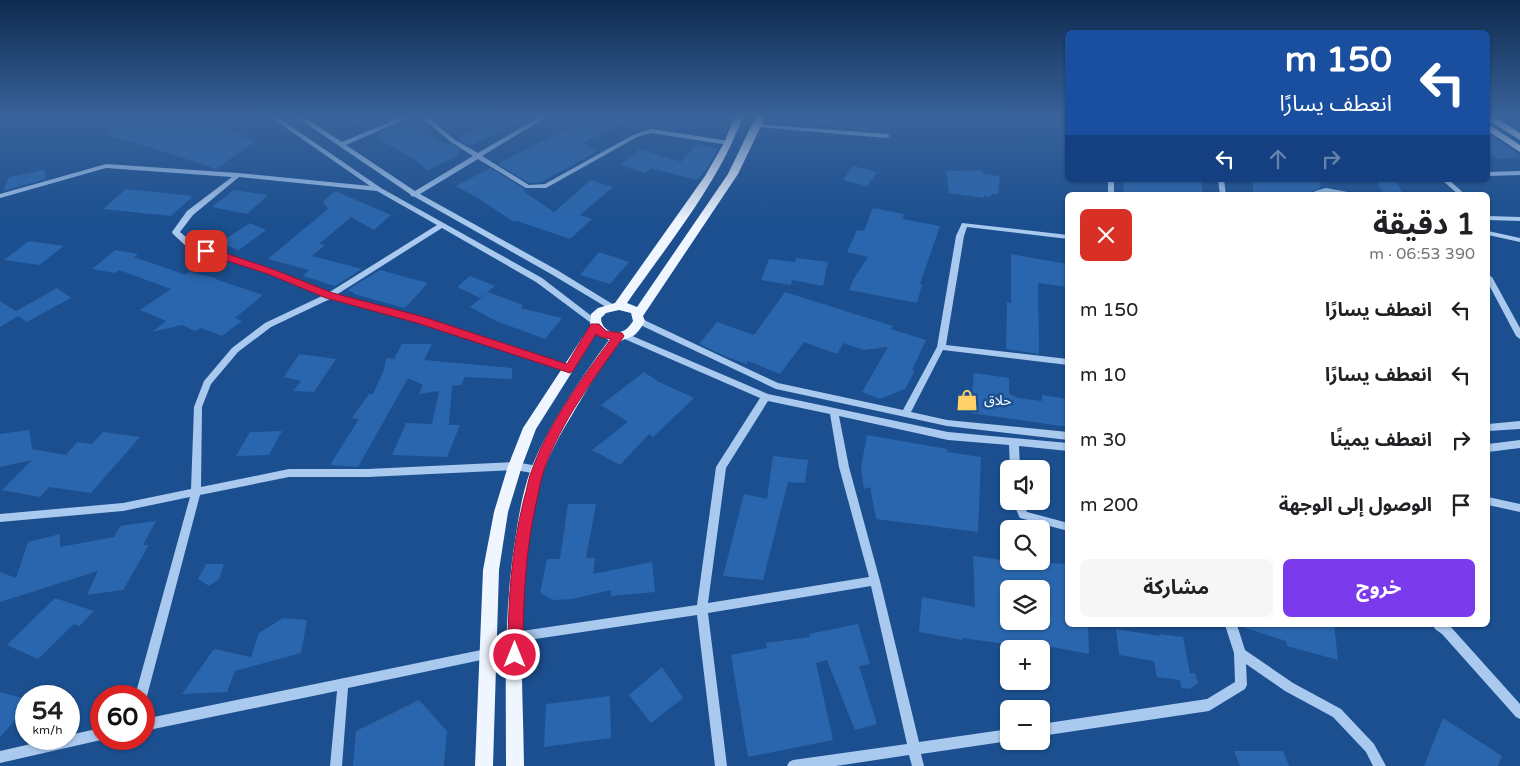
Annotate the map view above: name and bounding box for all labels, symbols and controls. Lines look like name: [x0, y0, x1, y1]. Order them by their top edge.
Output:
text: 150 m: [1285, 39, 1392, 81]
icon: left: [1410, 50, 1475, 115]
text: انعطف يسارًا: [1279, 91, 1392, 117]
icon: left: [1211, 145, 1239, 173]
icon: ahead: [1264, 145, 1292, 173]
icon: right: [1317, 145, 1345, 173]
text: 1 دقيقة: [1373, 206, 1475, 243]
button: close: [1080, 209, 1132, 261]
pin: [185, 230, 227, 272]
icon: arrive: [192, 237, 220, 265]
text: 390 m · 06:53: [1369, 244, 1475, 264]
icon: left: [1447, 296, 1475, 324]
text: 150 m: [1080, 299, 1138, 321]
text: انعطف يسارًا: [1325, 299, 1432, 321]
icon: left: [1447, 361, 1475, 389]
text: 10 m: [1080, 364, 1126, 386]
text: انعطف يسارًا: [1325, 364, 1432, 386]
shop icon: حلاق: [954, 387, 980, 413]
place label: حلاق: [984, 392, 1011, 409]
icon: right: [1447, 426, 1475, 454]
text: 30 m: [1080, 429, 1126, 451]
text: انعطف يمينًا: [1330, 429, 1432, 451]
map controls: [1000, 460, 1050, 750]
button: sound: [1000, 460, 1050, 510]
icon: arrive: [1447, 491, 1475, 519]
text: 200 m: [1080, 494, 1138, 516]
text: الوصول إلى الوجهة: [1279, 494, 1432, 516]
button: search: [1000, 520, 1050, 570]
button: مشاركة: [1080, 559, 1273, 617]
button: خروج: [1283, 559, 1475, 617]
button: layers: [1000, 580, 1050, 630]
position arrow: [488, 628, 540, 680]
button: +: [1000, 640, 1050, 690]
speed limit sign: 60: [90, 685, 155, 750]
text: 54: [32, 696, 63, 726]
button: −: [1000, 700, 1050, 750]
text: km/h: [32, 723, 63, 737]

